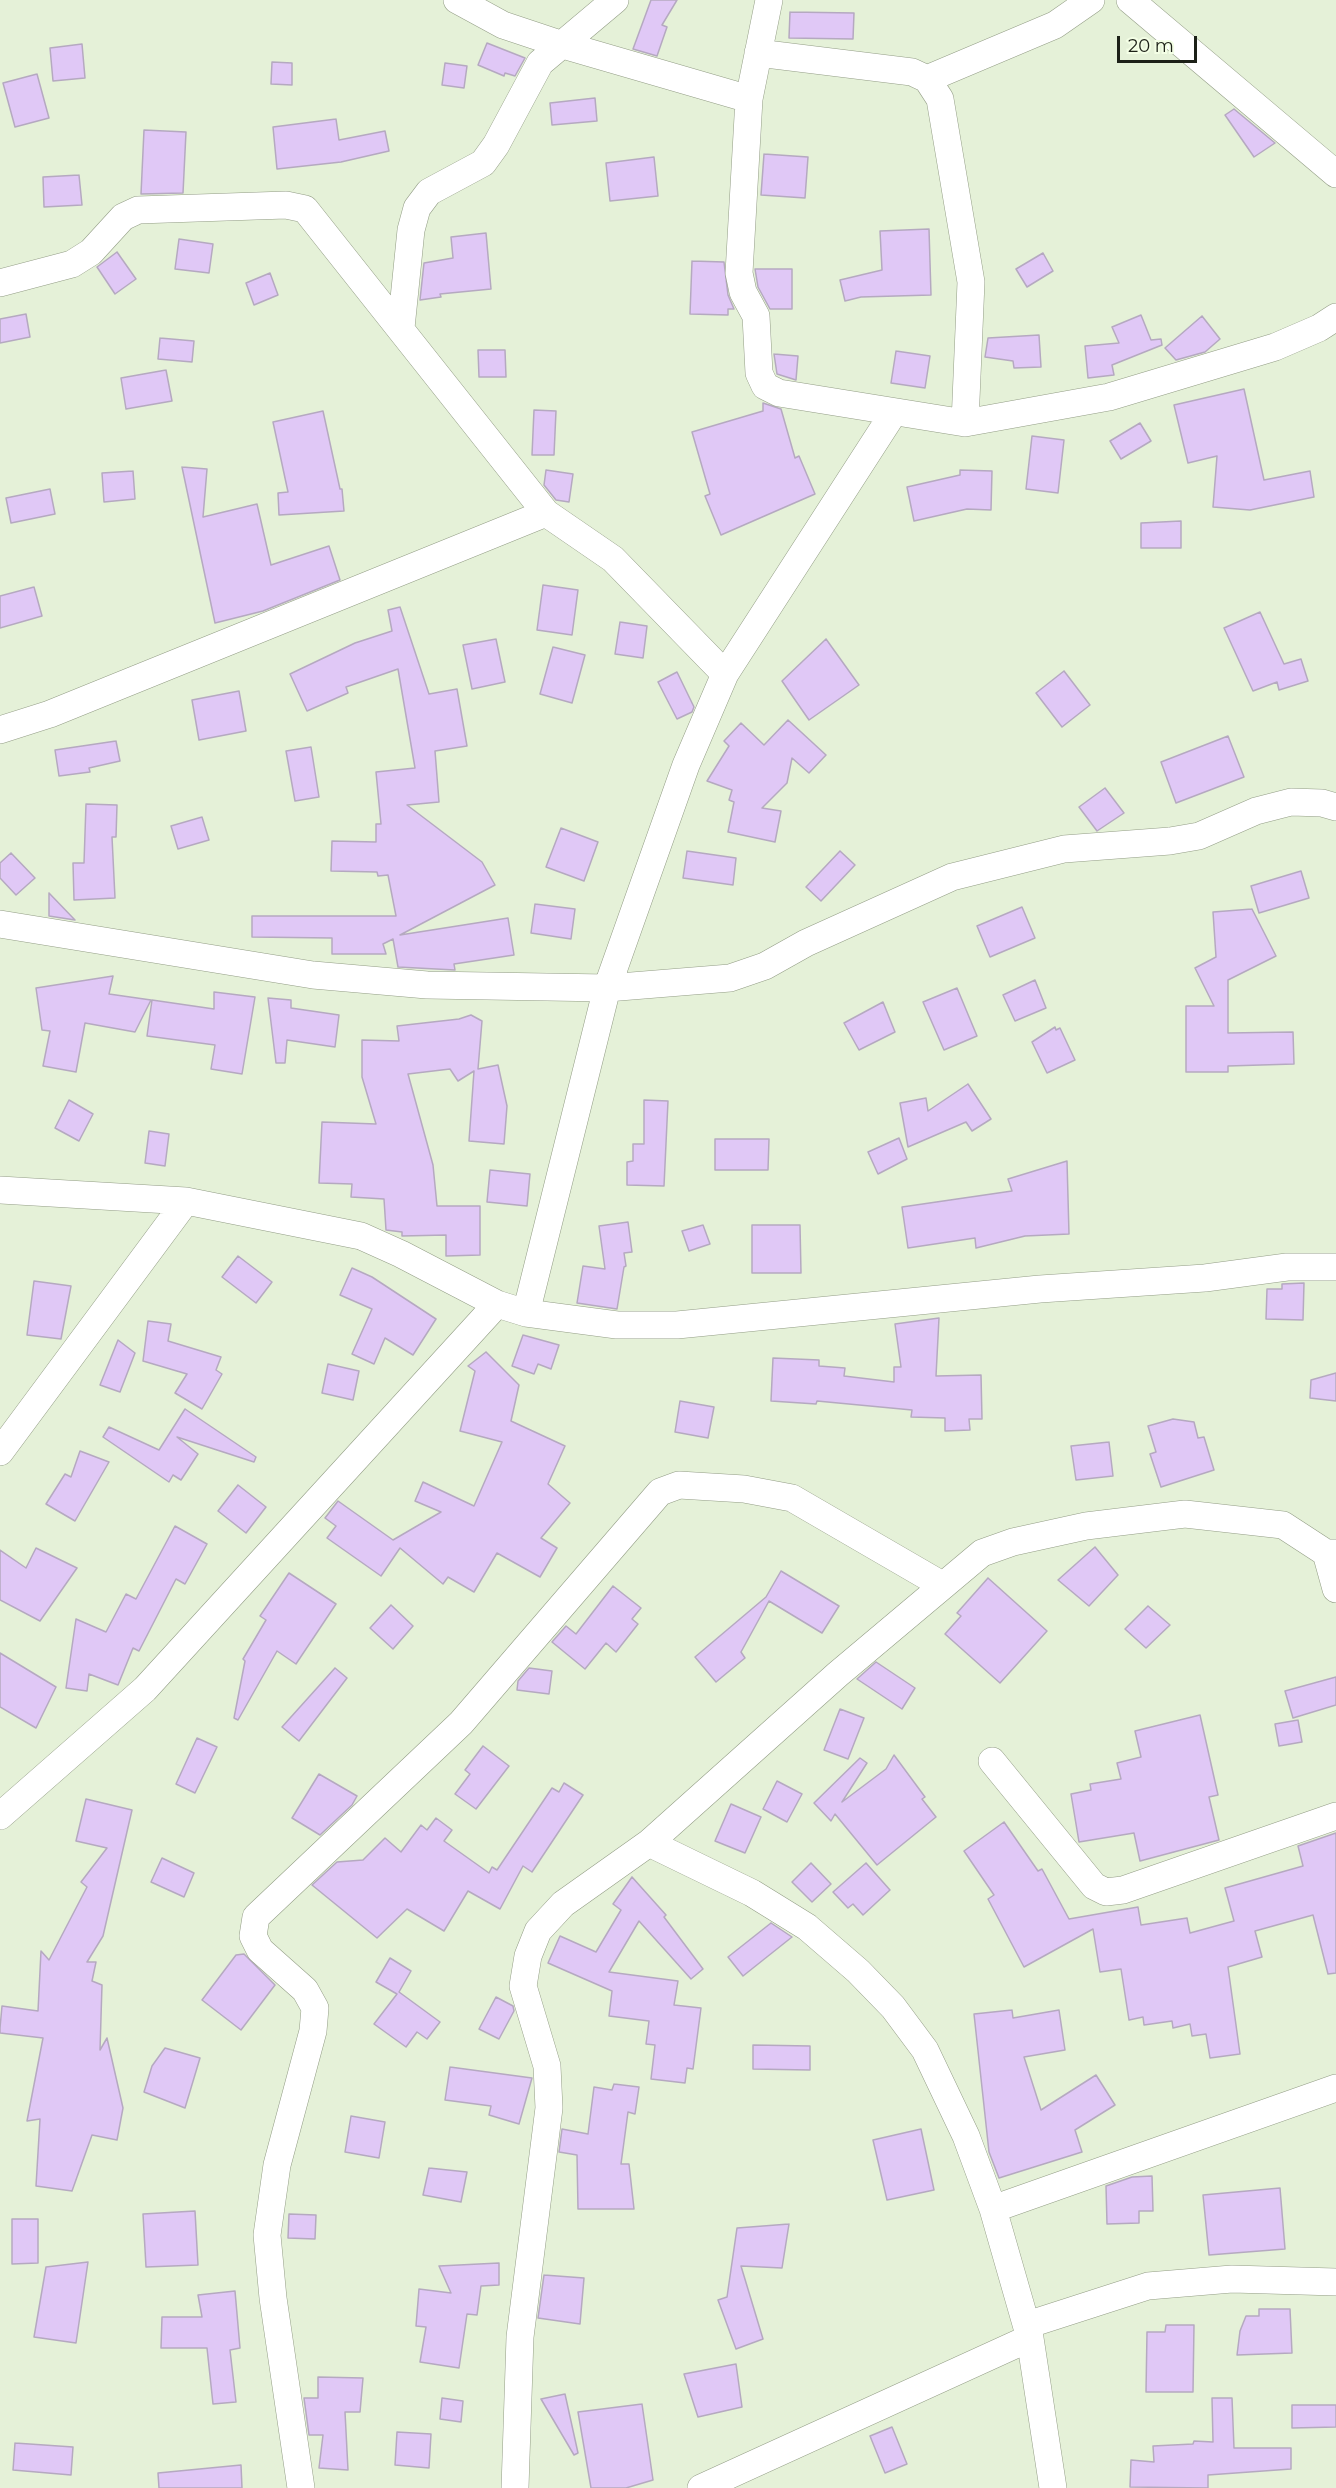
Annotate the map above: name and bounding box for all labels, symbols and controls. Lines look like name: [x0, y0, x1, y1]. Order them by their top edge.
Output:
scale bar: [1120, 24, 1200, 62]
text: 20 m: [1128, 35, 1174, 57]

